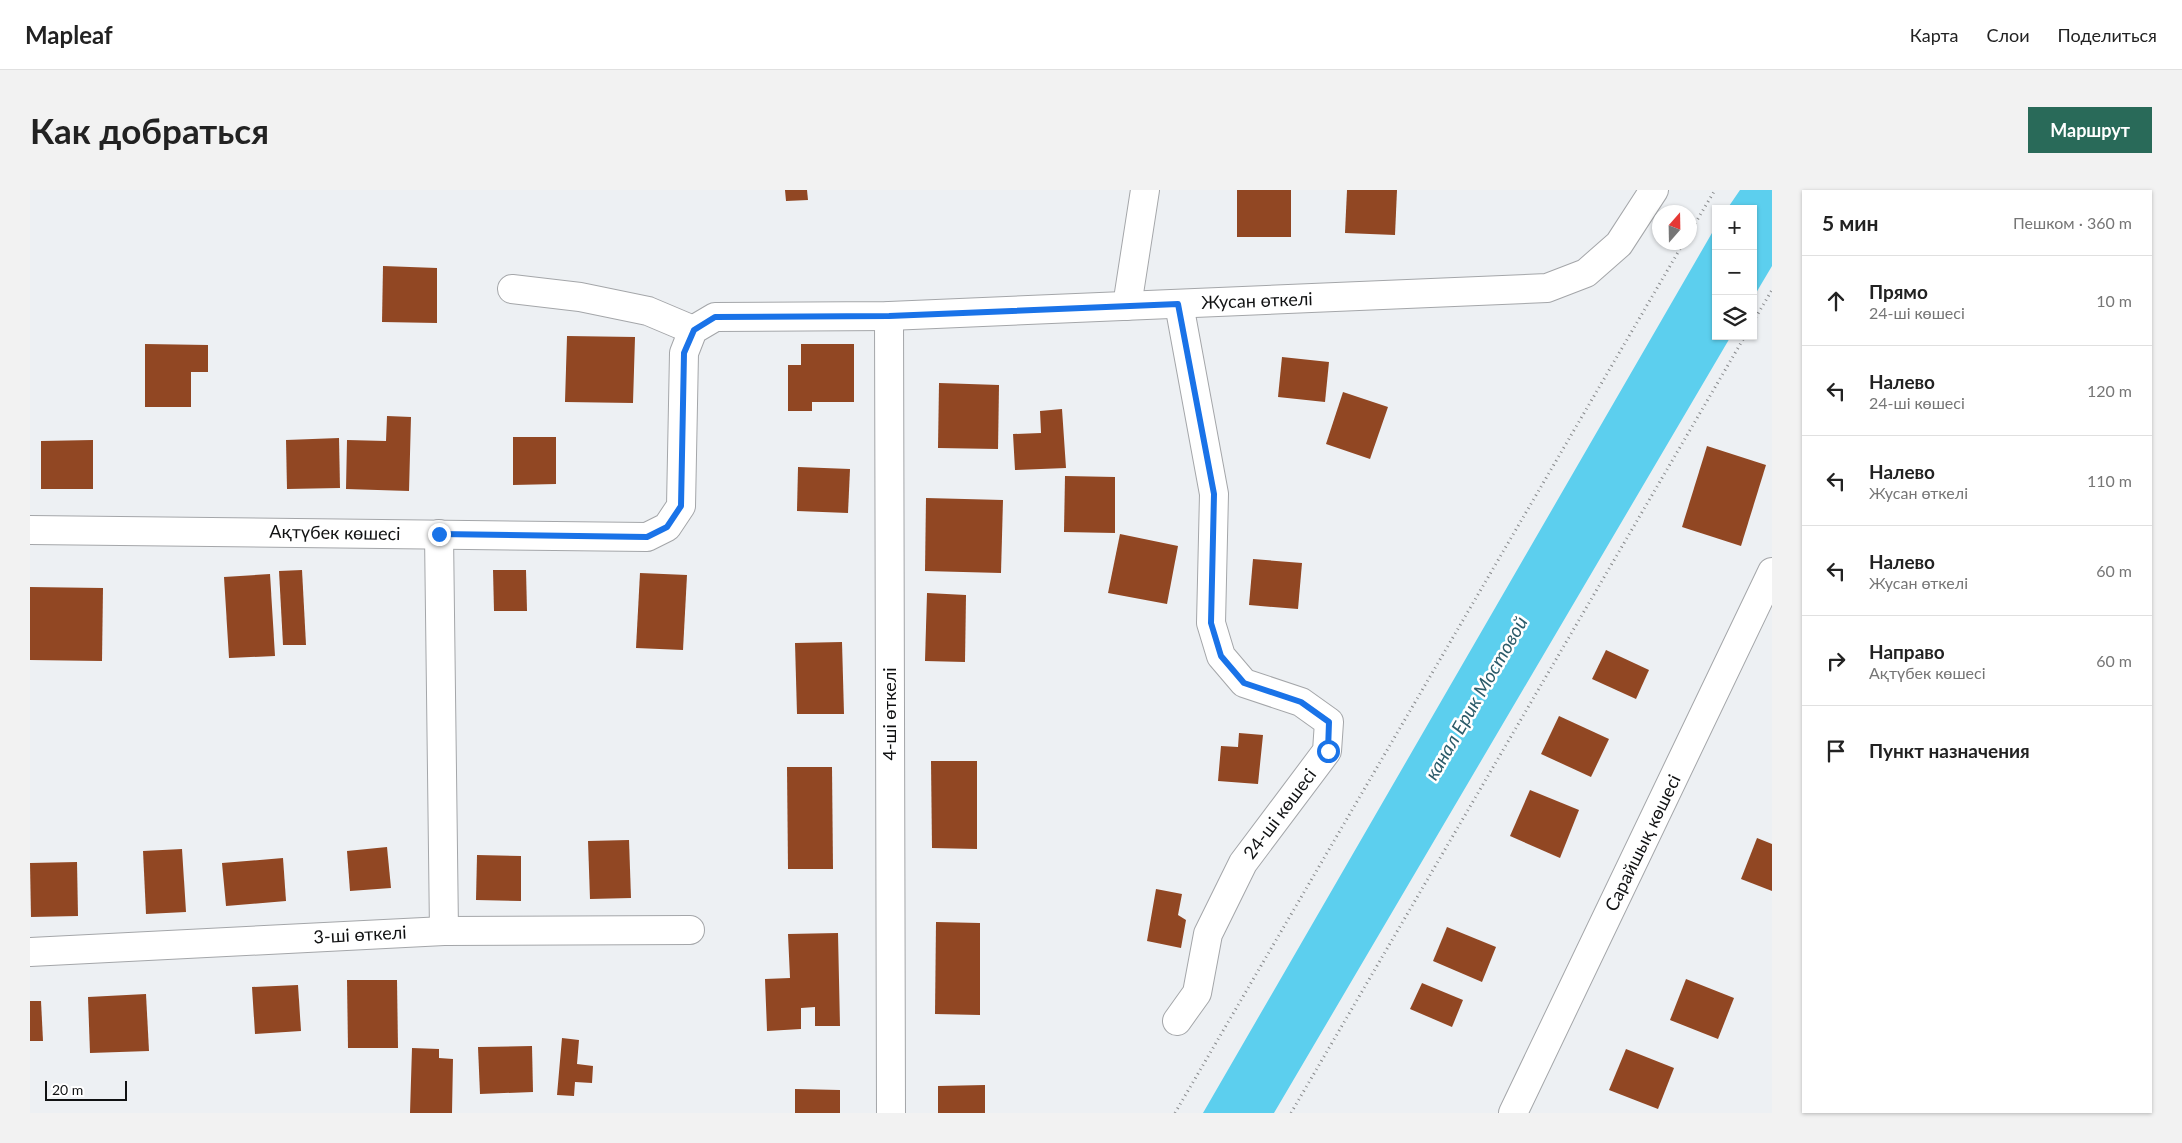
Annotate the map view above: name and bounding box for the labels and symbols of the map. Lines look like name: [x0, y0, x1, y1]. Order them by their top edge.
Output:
north arrow: [1652, 205, 1697, 250]
street label: Жусан өткелі: [1201, 287, 1313, 313]
street label: Ақтүбек көшесi: [269, 520, 401, 544]
route end: [428, 523, 451, 546]
water label: канал Ерик Мостовой: [1419, 612, 1532, 784]
street label: 4-шi өткелi: [878, 667, 900, 761]
route start: [1317, 740, 1340, 763]
street label: 24-ші көшесi: [1238, 764, 1320, 863]
street label: Сарайшық көшесі: [1599, 771, 1685, 915]
street label: 3-шi өткелi: [313, 921, 407, 947]
scale bar: [45, 1078, 128, 1101]

